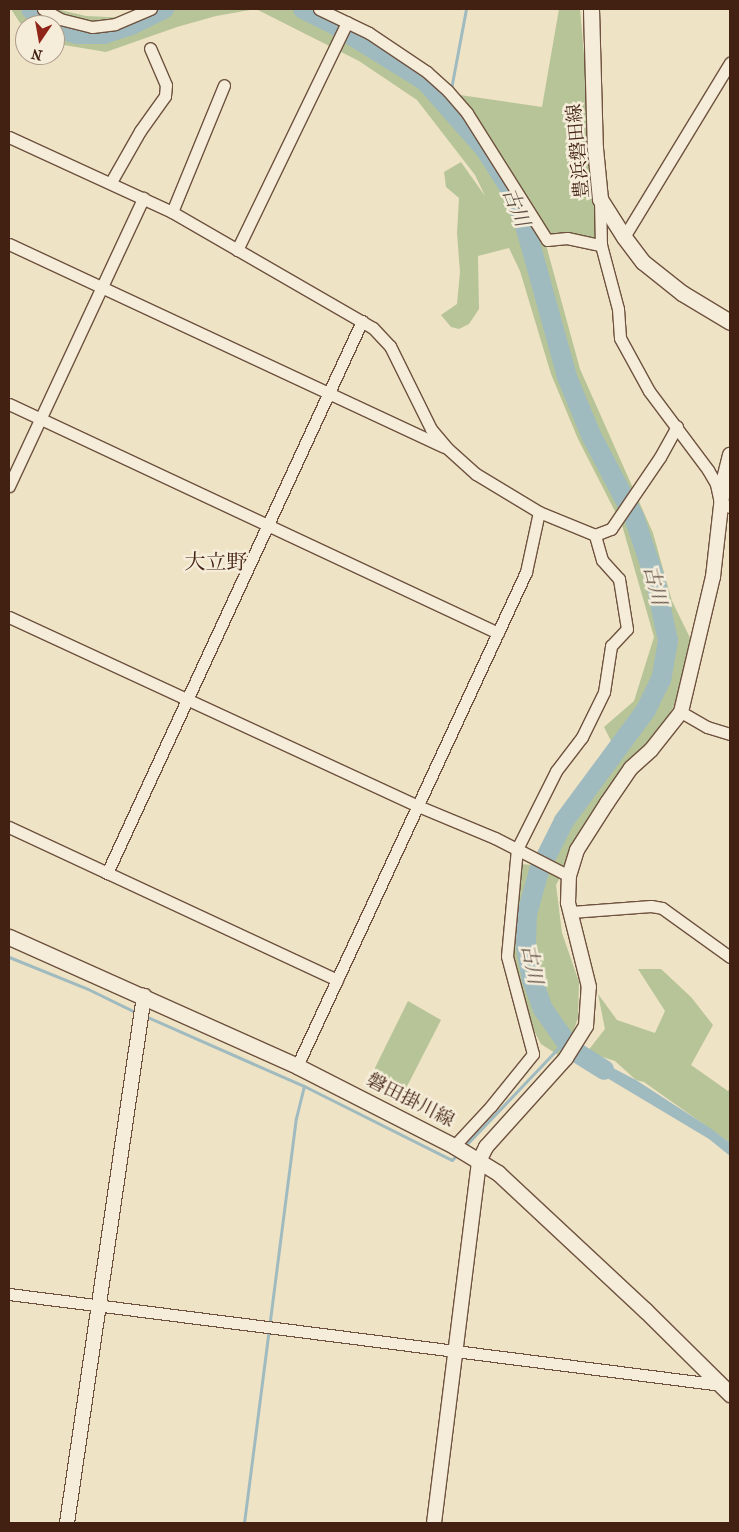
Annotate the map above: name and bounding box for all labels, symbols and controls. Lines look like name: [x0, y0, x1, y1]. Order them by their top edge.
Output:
north arrow: [15, 15, 65, 65]
text: N: [30, 45, 44, 64]
street label: 豊浜磐田線: [564, 103, 594, 199]
water label: 古川: [497, 184, 535, 230]
district label: 大立野: [185, 549, 247, 575]
water label: 古川: [639, 563, 671, 607]
water label: 古川: [516, 942, 548, 986]
street label: 磐田掛川線: [363, 1069, 457, 1133]

